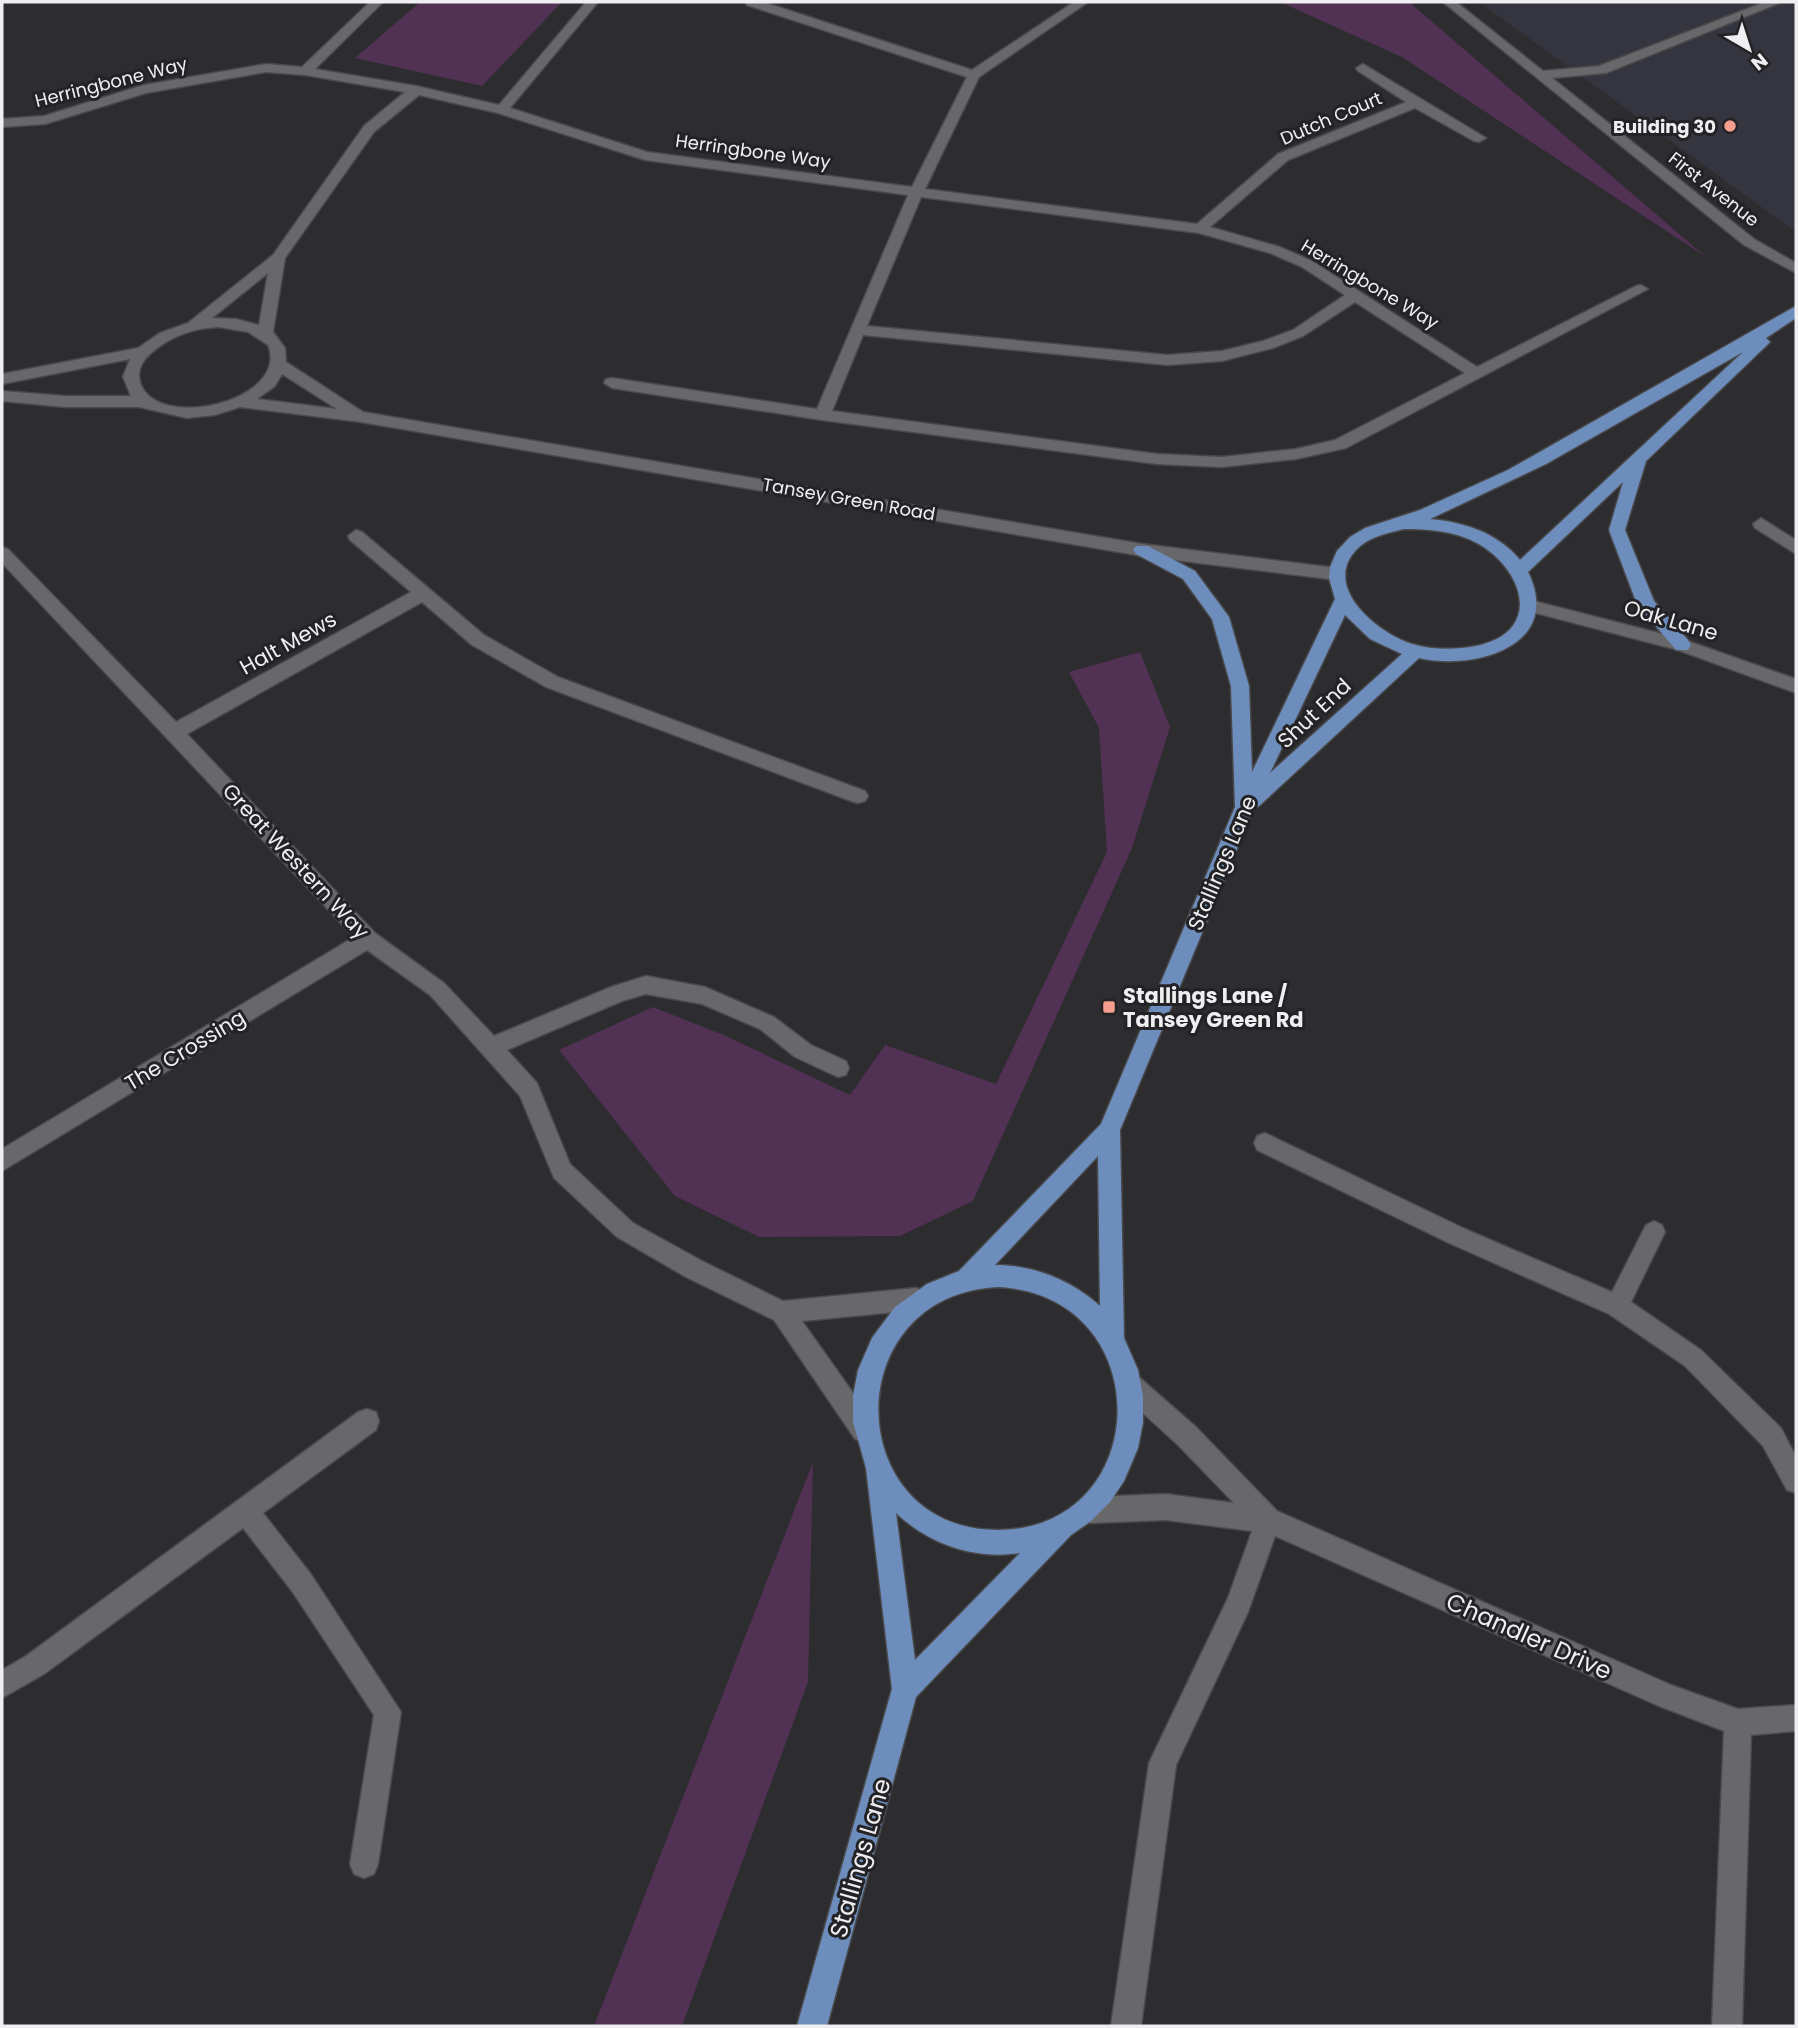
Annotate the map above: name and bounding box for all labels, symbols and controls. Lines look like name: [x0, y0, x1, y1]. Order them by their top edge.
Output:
north arrow: [1714, 14, 1784, 84]
text: N: [1745, 47, 1773, 77]
street label: Herringbone Way: [32, 51, 190, 113]
street label: Dutch Court: [1276, 85, 1386, 151]
place label: Building 30: [1613, 114, 1716, 139]
marker: Building 30: [1722, 118, 1738, 134]
street label: Herringbone Way: [674, 128, 832, 174]
street label: First Avenue: [1664, 146, 1764, 232]
street label: Herringbone Way: [1297, 233, 1443, 335]
street label: Tansey Green Road: [761, 471, 937, 527]
street label: Oak Lane: [1620, 593, 1722, 647]
street label: Halt Mews: [234, 605, 342, 681]
street label: Shut End: [1271, 671, 1357, 755]
street label: Great Western Way: [216, 777, 376, 945]
street label: Stallings Lane: [1181, 791, 1263, 935]
place label: Stallings Lane / Tansey Green Rd: [1123, 981, 1304, 1034]
marker: Stallings Lane / Tansey Green Rd: [1101, 999, 1117, 1015]
street label: The Crossing: [119, 1003, 251, 1097]
street label: Chandler Drive: [1441, 1585, 1617, 1687]
street label: Stallings Lane: [822, 1775, 898, 1941]

